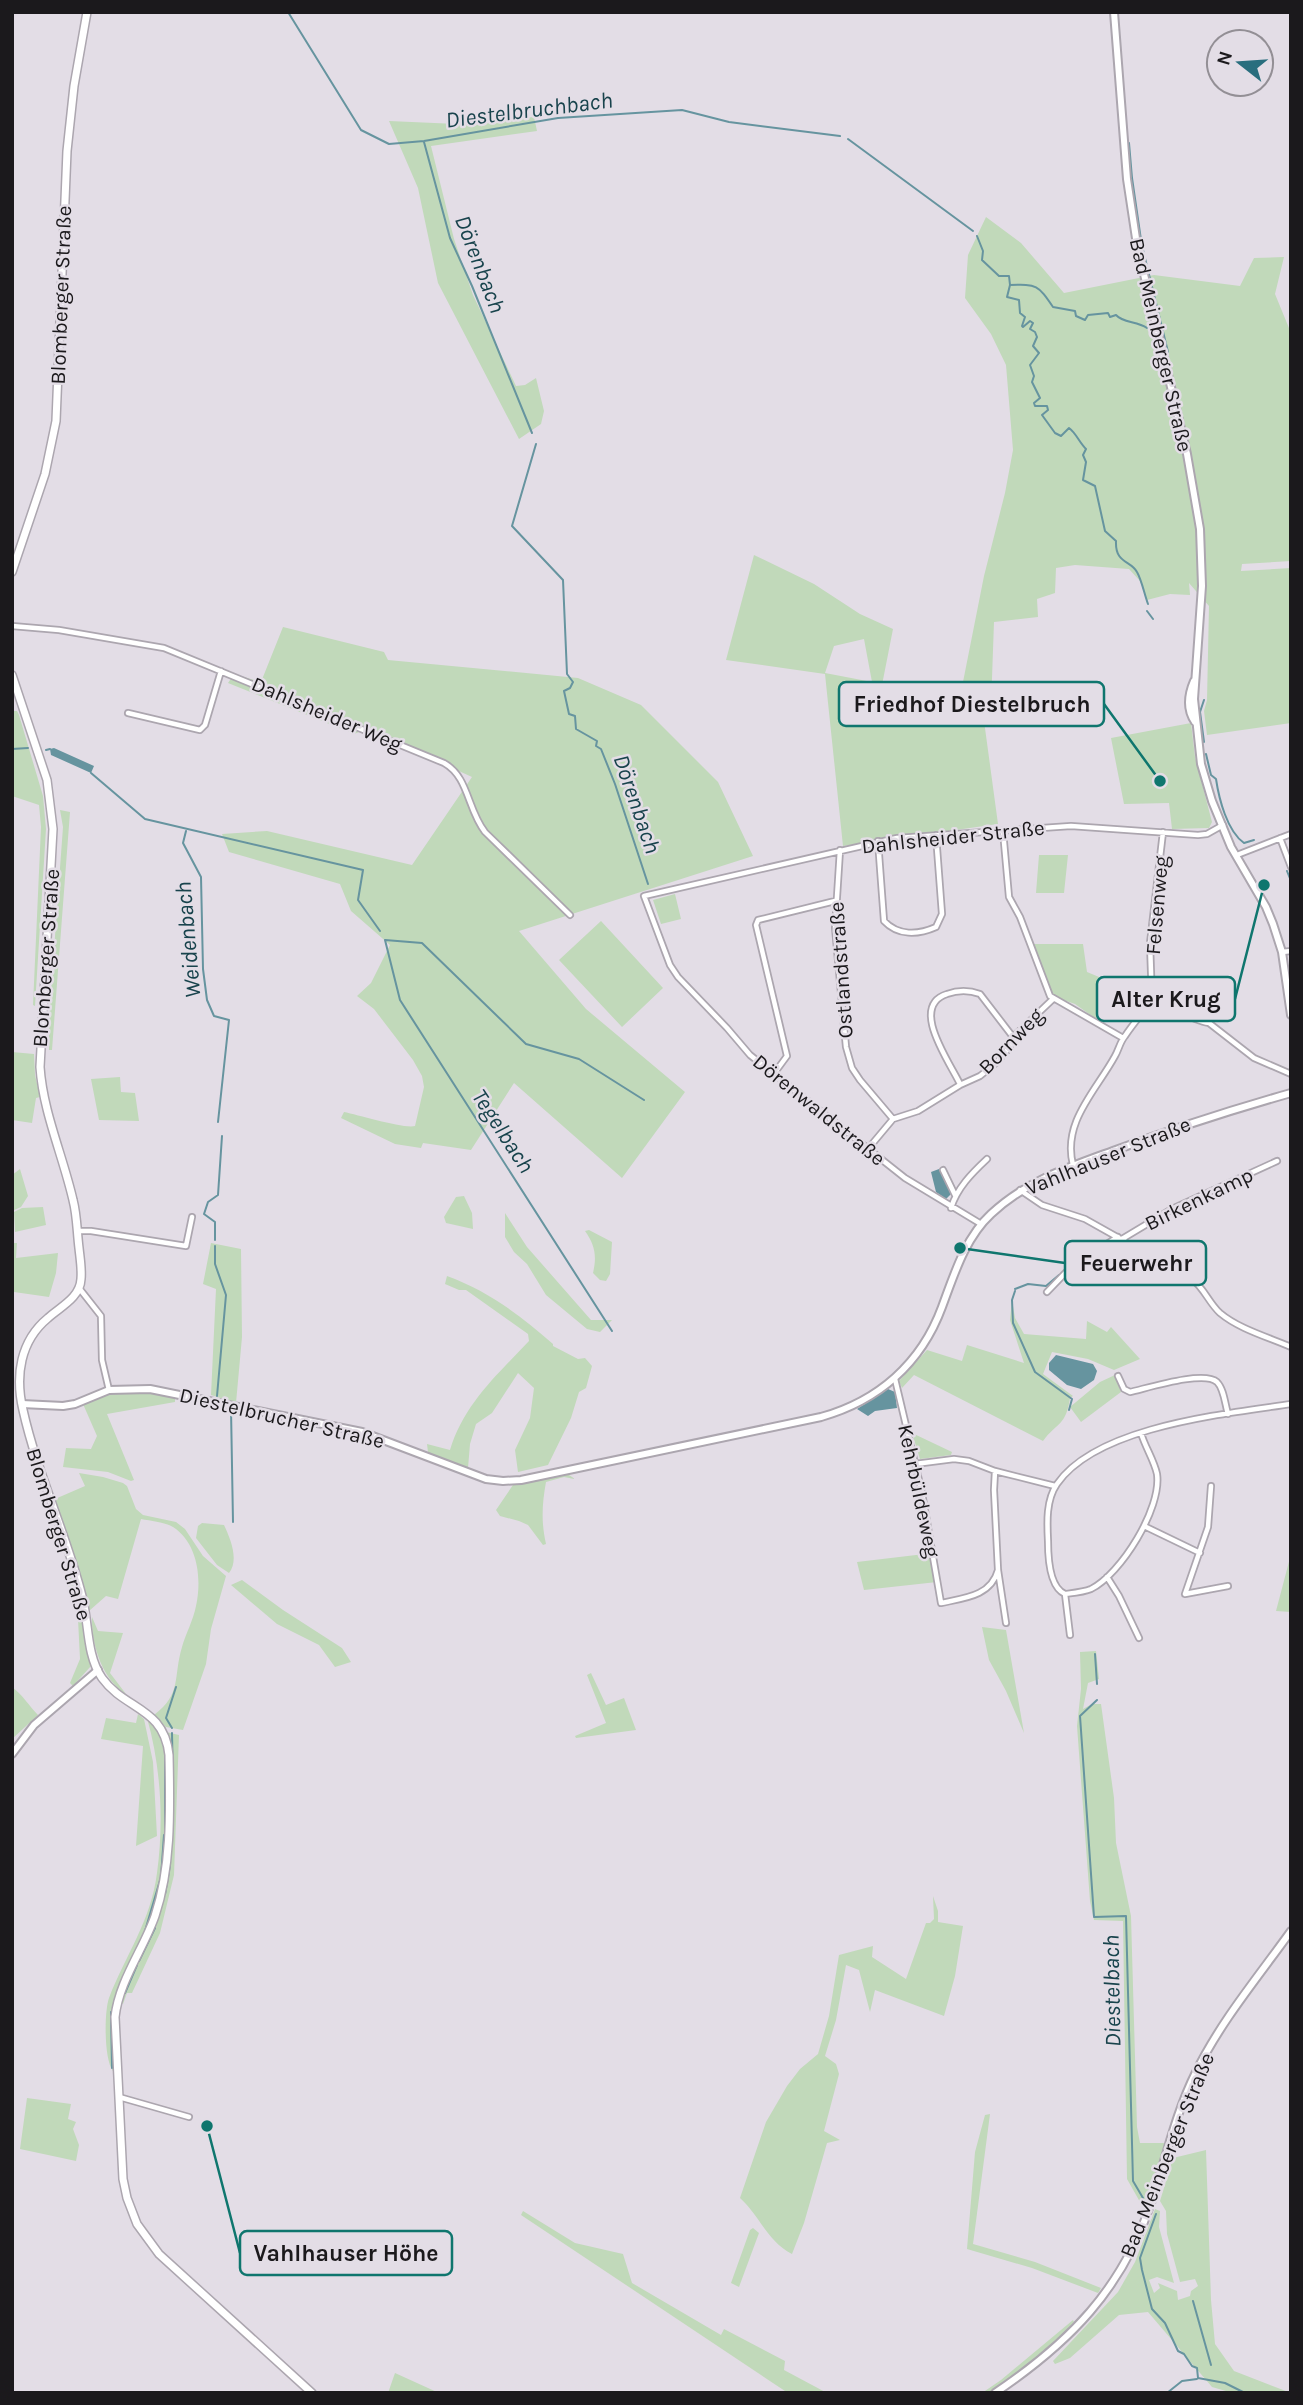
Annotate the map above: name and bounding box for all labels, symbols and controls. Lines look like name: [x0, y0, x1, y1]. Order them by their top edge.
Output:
north arrow: [1205, 28, 1275, 98]
text: N: [1212, 49, 1237, 68]
water label: Diestelbruchbach: [444, 86, 614, 134]
street label: Blomberger Straße: [46, 205, 76, 385]
water label: Dörenbach: [449, 211, 511, 317]
street label: Bad Meinberger Straße: [1125, 236, 1197, 454]
street label: Dahlsheider Weg: [248, 671, 406, 757]
callout: Friedhof Diestelbruch: [839, 682, 1104, 726]
text: Friedhof Diestelbruch: [853, 691, 1091, 718]
water label: Dörenbach: [607, 751, 667, 857]
street label: Dahlsheider Straße: [860, 815, 1046, 859]
street label: Felsenweg: [1141, 854, 1173, 956]
street label: Blomberger Straße: [28, 868, 64, 1048]
water label: Weidenbach: [169, 881, 207, 999]
street label: Ostlandstraße: [824, 901, 858, 1039]
callout: Alter Krug: [1097, 977, 1235, 1021]
text: Alter Krug: [1111, 986, 1221, 1013]
street label: Bornweg: [974, 1003, 1048, 1079]
street label: Dörenwaldstraße: [748, 1049, 890, 1171]
water label: Tegelbach: [466, 1084, 540, 1178]
street label: Vahlhauser Straße: [1022, 1112, 1194, 1200]
street label: Birkenkamp: [1141, 1162, 1257, 1236]
callout: Feuerwehr: [1065, 1241, 1206, 1285]
text: Feuerwehr: [1080, 1250, 1192, 1277]
street label: Diestelbrucher Straße: [177, 1383, 387, 1453]
street label: Kehrbüldeweg: [893, 1422, 945, 1560]
street label: Blomberger Straße: [21, 1445, 97, 1623]
water label: Diestelbach: [1098, 1935, 1126, 2047]
street label: Bad Meinberger Straße: [1115, 2049, 1219, 2261]
callout: Vahlhauser Höhe: [240, 2231, 452, 2275]
text: Vahlhauser Höhe: [254, 2240, 438, 2267]

